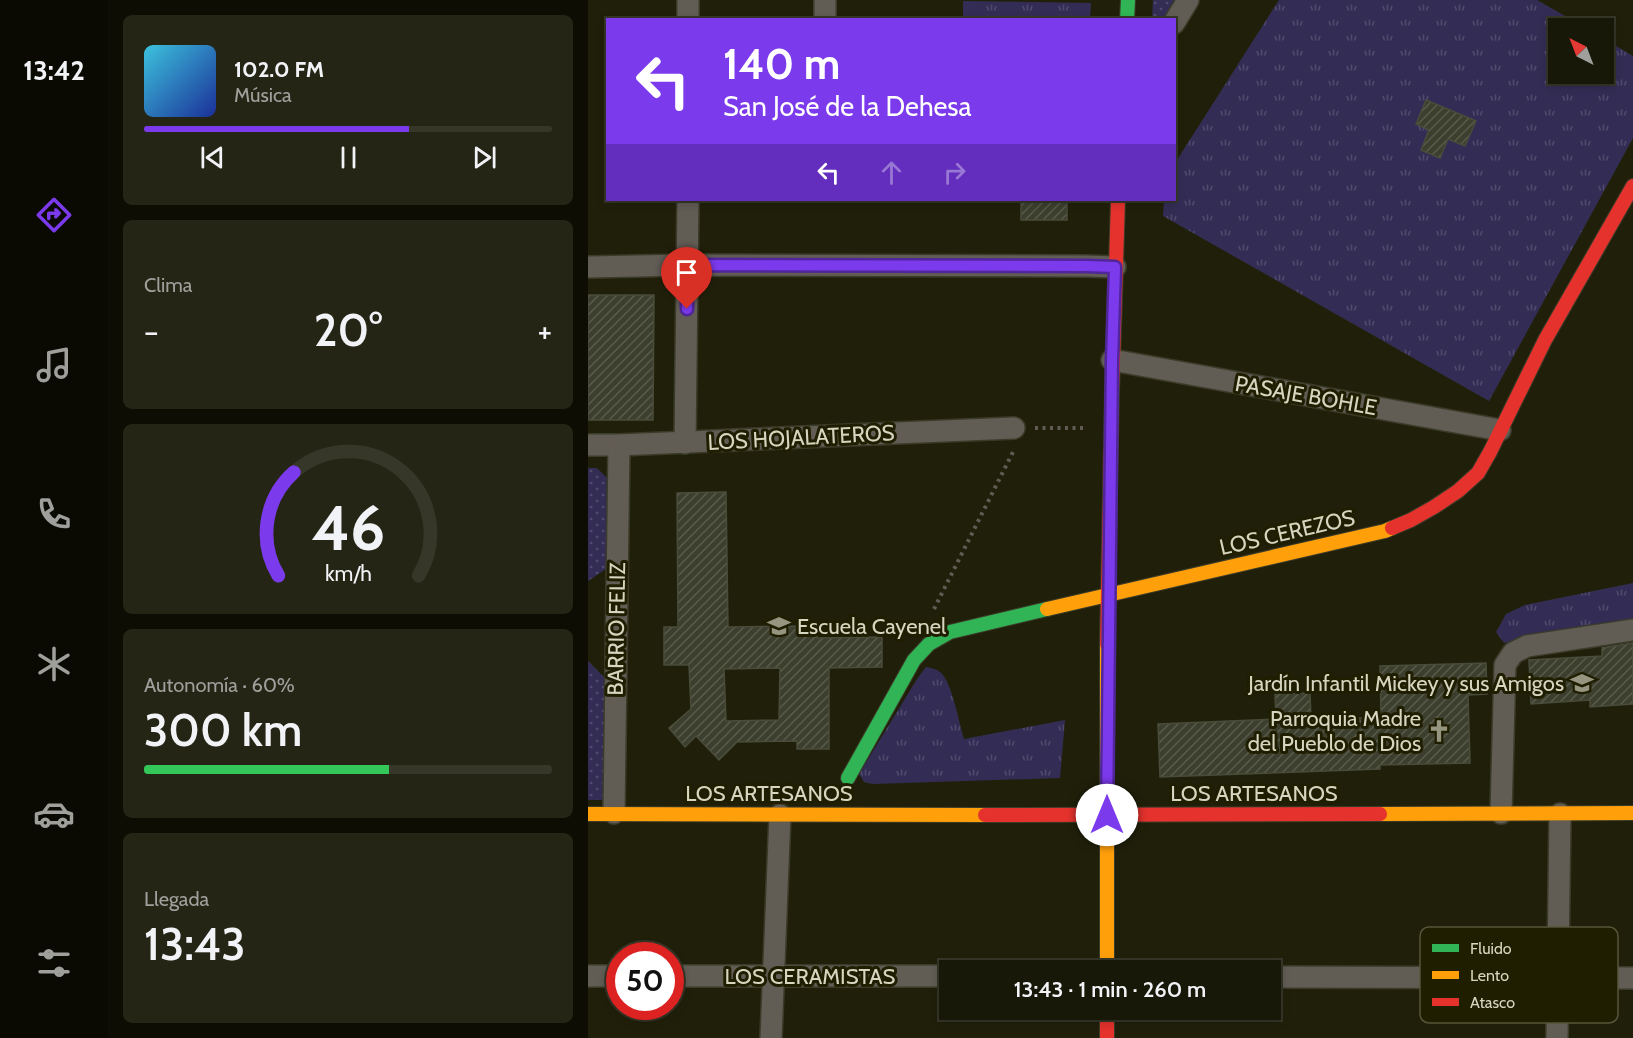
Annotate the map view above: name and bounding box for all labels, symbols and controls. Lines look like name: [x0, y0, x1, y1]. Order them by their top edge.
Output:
north arrow: [1548, 18, 1614, 84]
map controls: [1548, 18, 1614, 84]
text: 140 m: [723, 38, 840, 90]
icon: left: [624, 42, 702, 120]
text: 13:42: [23, 54, 85, 87]
text: 102.0 FM: [234, 56, 324, 83]
text: Música: [234, 83, 292, 107]
text: San José de la Dehesa: [723, 90, 972, 123]
icon: previous: [196, 141, 229, 174]
icon: pause: [332, 141, 365, 174]
icon: next: [468, 141, 501, 174]
icon: left: [812, 156, 845, 189]
icon: ahead: [875, 156, 908, 189]
icon: right: [938, 156, 971, 189]
icon: directions: [33, 194, 75, 236]
pin: [661, 247, 712, 309]
icon: arrive: [670, 256, 703, 289]
text: Clima: [144, 273, 192, 297]
text: 20°: [314, 303, 382, 357]
text: −: [144, 311, 159, 351]
text: +: [537, 311, 552, 351]
icon: music: [33, 344, 75, 386]
street label: PASAJE BOHLE: [1233, 370, 1379, 421]
street label: LOS HOJALATEROS: [707, 419, 895, 456]
text: 46: [311, 490, 385, 566]
icon: phone: [33, 493, 75, 535]
street label: LOS CEREZOS: [1217, 504, 1357, 561]
text: km/h: [325, 560, 371, 586]
street label: BARRIO FELIZ: [602, 562, 631, 696]
school or university icon: Escuela Cayenel: [766, 613, 792, 639]
place label: Escuela Cayenel: [797, 613, 947, 640]
icon: climate: [33, 643, 75, 685]
place label: Jardín Infantil Mickey y sus Amigos: [1247, 670, 1564, 697]
school or university icon: Jardín Infantil Mickey y sus Amigos: [1569, 670, 1595, 696]
text: Autonomía · 60%: [144, 673, 295, 697]
text: 300 km: [144, 703, 302, 757]
place label: Parroquia Madre del Pueblo de Dios: [1248, 705, 1421, 757]
church icon: Parroquia Madre del Pueblo de Dios: [1426, 718, 1452, 744]
street label: LOS ARTESANOS: [685, 780, 853, 807]
street label: LOS ARTESANOS: [1170, 780, 1338, 807]
position arrow: [1075, 783, 1139, 847]
icon: car: [33, 793, 75, 835]
text: Llegada: [144, 887, 209, 911]
text: 13:43: [144, 917, 245, 971]
legend: [1420, 927, 1618, 1023]
text: Fluido: [1470, 939, 1512, 958]
icon: filters: [33, 942, 75, 984]
speed limit sign: 50: [606, 942, 684, 1020]
street label: LOS CERAMISTAS: [725, 963, 896, 990]
text: Lento: [1470, 966, 1509, 985]
text: 13:43 · 1 min · 260 m: [1014, 976, 1206, 1003]
text: Atasco: [1470, 993, 1515, 1012]

